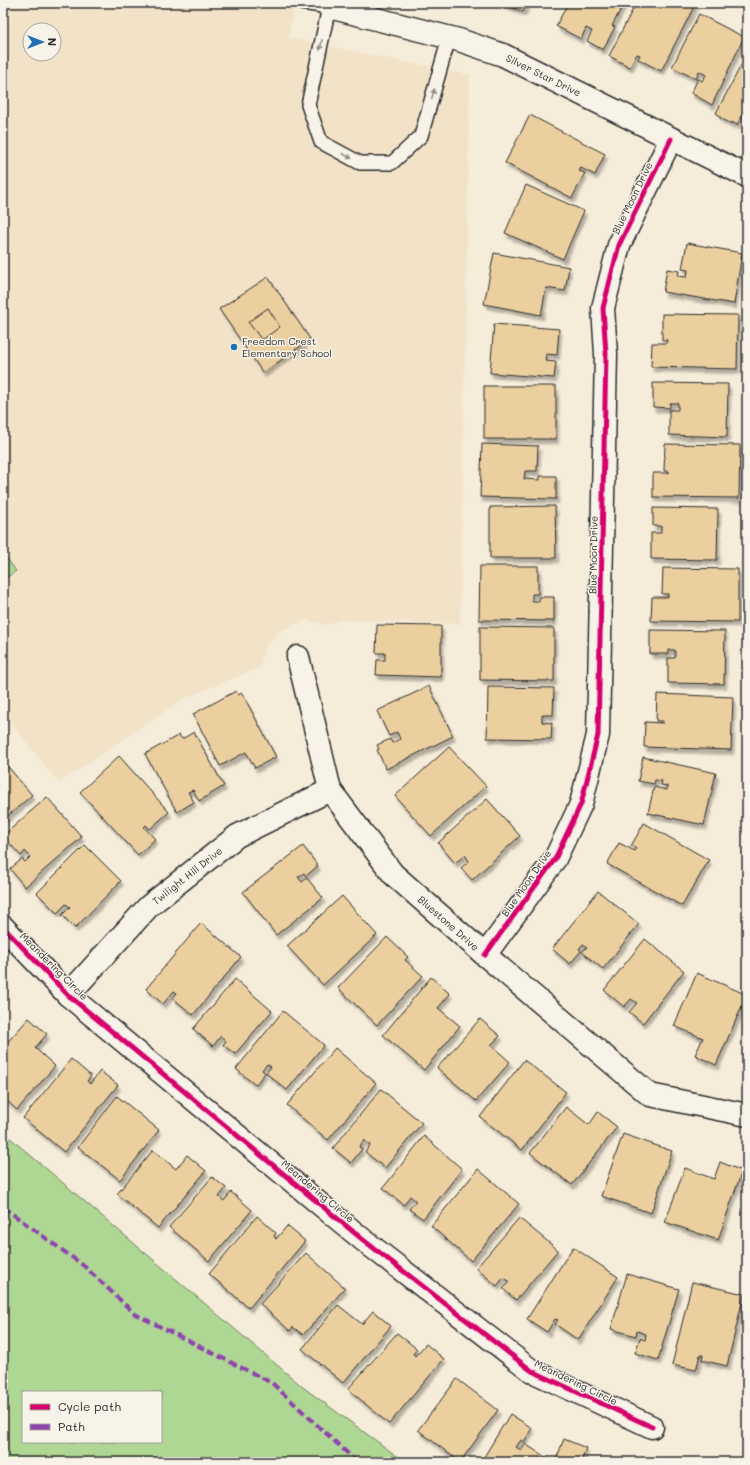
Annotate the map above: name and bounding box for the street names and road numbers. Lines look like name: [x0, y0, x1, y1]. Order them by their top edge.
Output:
street label: Silver Star Drive: [504, 51, 583, 100]
street label: Blue Moon Drive: [608, 160, 656, 236]
street label: Blue Moon Drive: [585, 516, 601, 594]
street label: Twilight Hill Drive: [149, 843, 225, 908]
street label: Blue Moon Drive: [498, 847, 554, 919]
street label: Bluestone Drive: [415, 892, 482, 954]
street label: Meandering Circle: [17, 929, 91, 1003]
street label: Meandering Circle: [279, 1156, 357, 1226]
street label: Meandering Circle: [532, 1356, 620, 1408]

